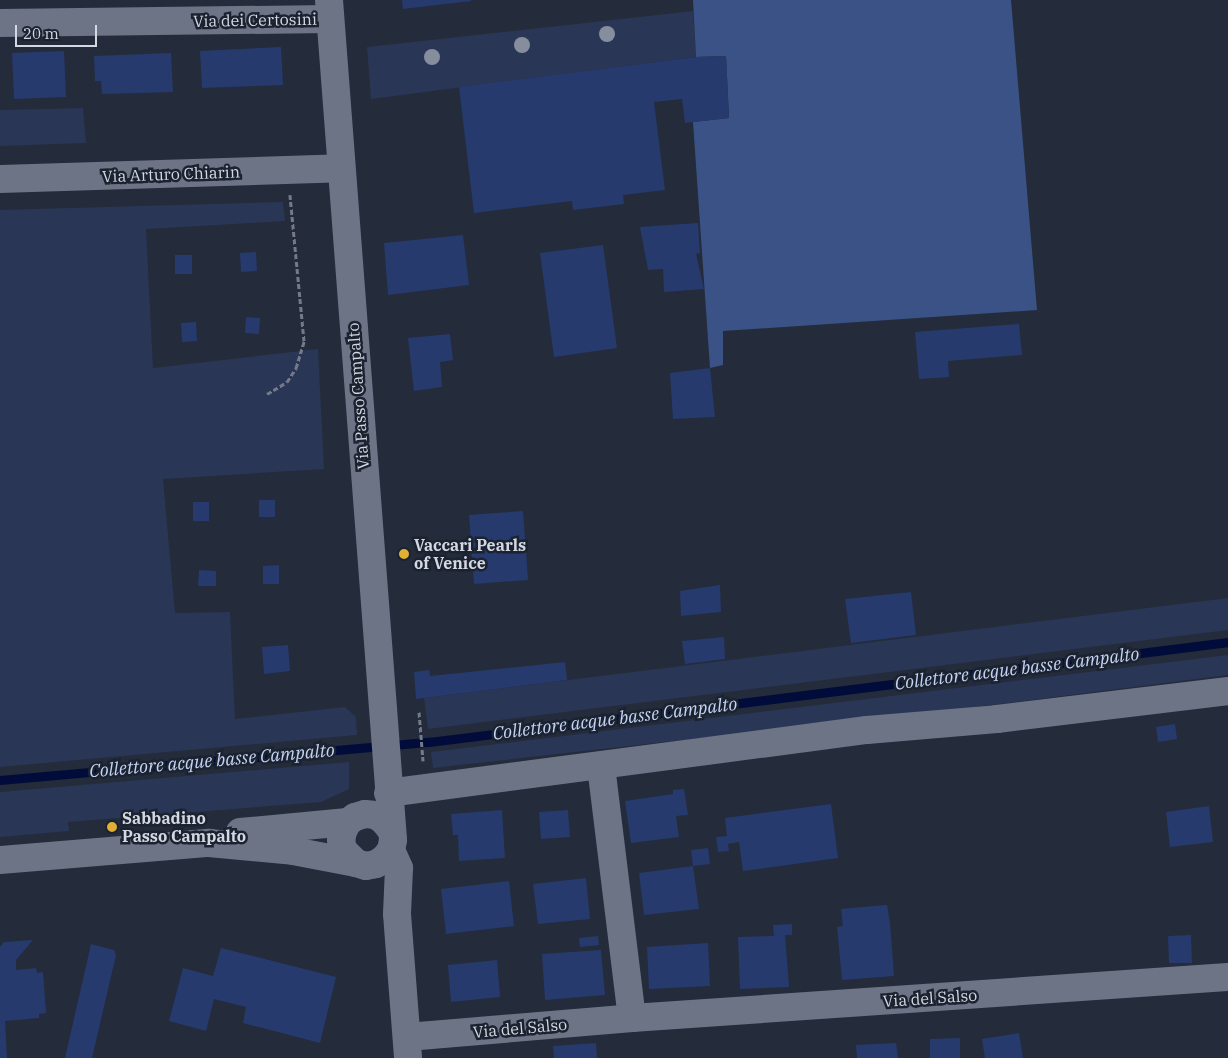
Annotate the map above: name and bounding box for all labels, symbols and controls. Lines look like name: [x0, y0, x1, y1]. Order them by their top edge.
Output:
street label: Via dei Certosini: [193, 9, 317, 31]
scale bar: [18, 15, 100, 47]
text: 20 m: [23, 24, 59, 43]
street label: Via Arturo Chiarin: [102, 162, 240, 186]
street label: Via Passo Campalto: [343, 322, 373, 470]
place label: Vaccari Pearls of Venice: [414, 535, 526, 573]
marker: Vaccari Pearls of Venice: [398, 548, 410, 560]
water label: Collettore acque basse Campalto: [893, 643, 1141, 695]
water label: Collettore acque basse Campalto: [491, 693, 739, 745]
water label: Collettore acque basse Campalto: [88, 740, 336, 782]
place label: Sabbadino Passo Campalto: [122, 808, 246, 846]
marker: Sabbadino Passo Campalto: [106, 821, 118, 833]
street label: Via del Salso: [882, 985, 978, 1011]
street label: Via del Salso: [472, 1014, 568, 1042]

